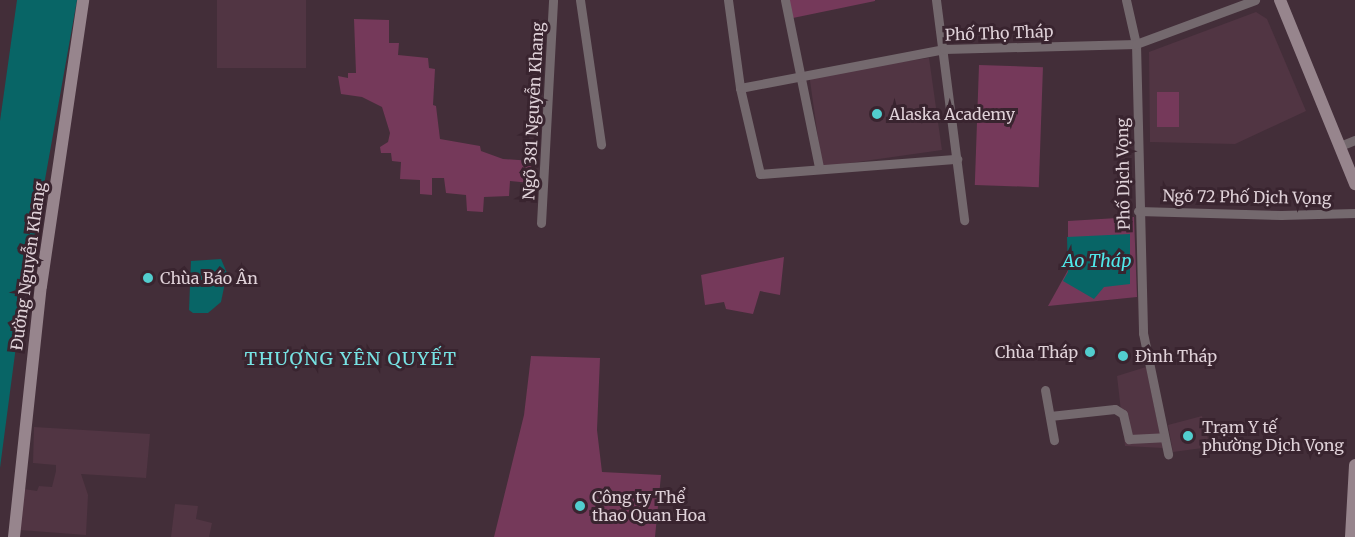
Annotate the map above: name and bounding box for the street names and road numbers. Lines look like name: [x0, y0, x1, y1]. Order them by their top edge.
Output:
street label: Ngõ 381 Nguyễn Khang: [519, 22, 547, 200]
street label: Phố Thọ Tháp: [944, 22, 1054, 44]
street label: Phố Dịch Vọng: [1112, 118, 1134, 230]
street label: Đường Nguyễn Khang: [7, 180, 49, 352]
street label: Ngõ 72 Phố Dịch Vọng: [1162, 186, 1332, 208]

